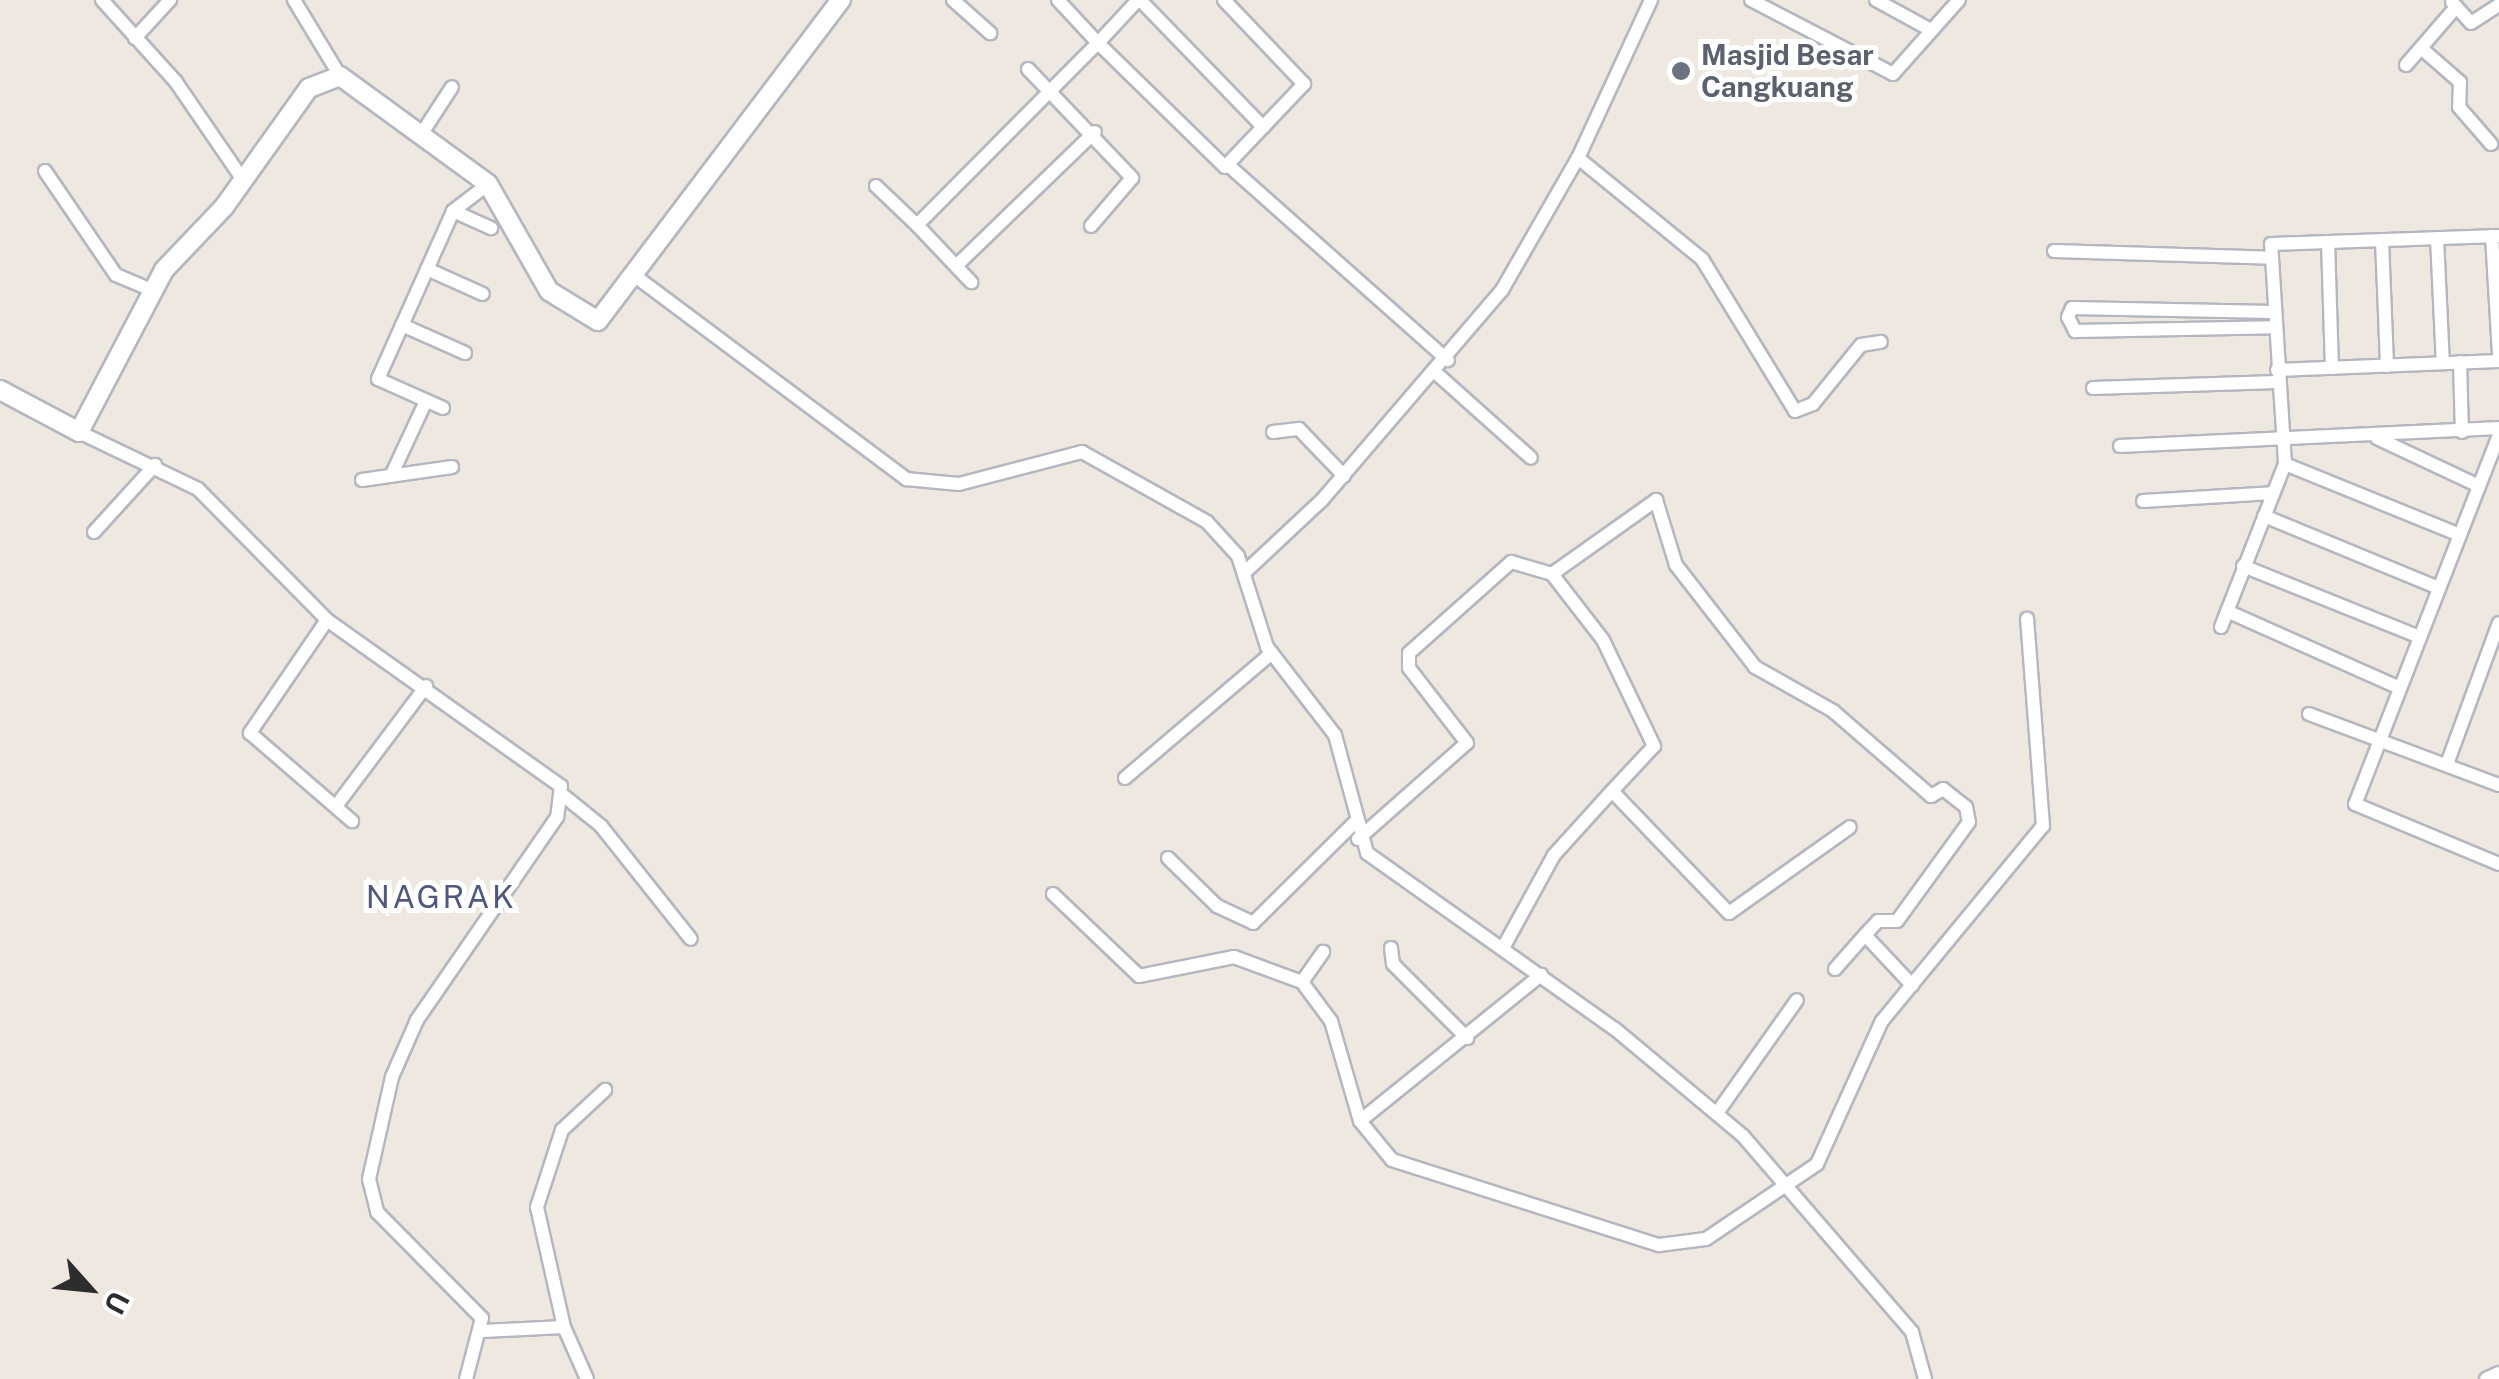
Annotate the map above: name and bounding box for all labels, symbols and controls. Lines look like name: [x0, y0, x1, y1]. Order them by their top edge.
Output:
place label: Masjid Besar Cangkuang: [1701, 38, 1874, 104]
marker: Masjid Besar Cangkuang: [1670, 60, 1692, 82]
district label: NAGRAK: [366, 878, 516, 916]
north arrow: [40, 1239, 140, 1339]
text: U: [98, 1286, 136, 1319]

